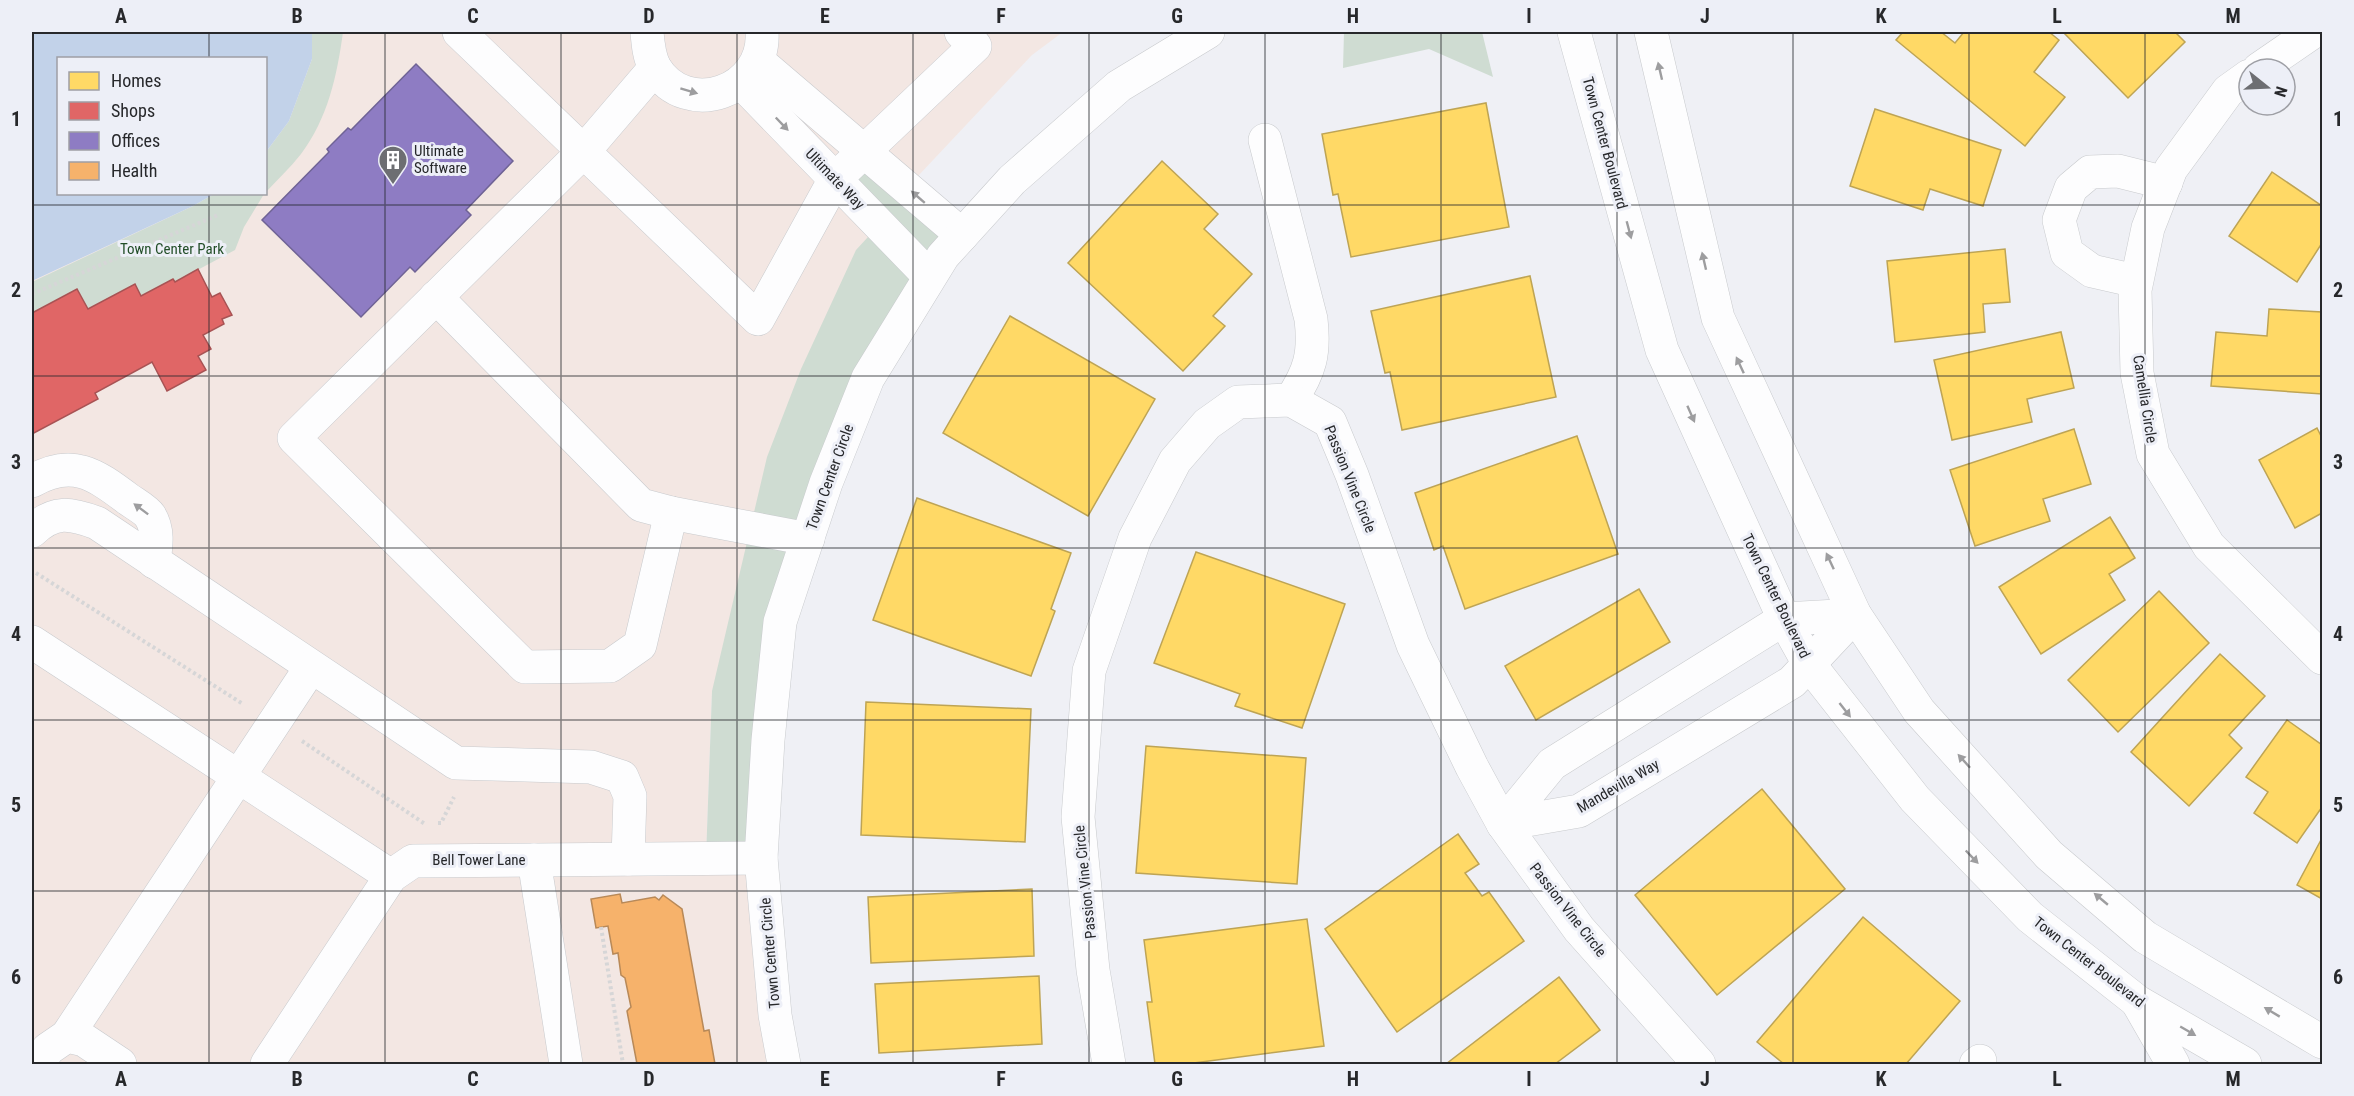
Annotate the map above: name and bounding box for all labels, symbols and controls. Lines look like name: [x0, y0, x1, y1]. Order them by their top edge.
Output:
text: A: [115, 4, 127, 28]
text: B: [291, 4, 303, 28]
text: C: [467, 4, 479, 28]
text: D: [643, 4, 655, 28]
text: E: [820, 4, 830, 28]
text: F: [996, 4, 1006, 28]
text: G: [1171, 4, 1183, 28]
text: H: [1347, 4, 1359, 28]
text: I: [1526, 4, 1532, 28]
text: J: [1700, 4, 1710, 28]
text: K: [1875, 4, 1887, 28]
text: L: [2052, 4, 2062, 28]
text: M: [2225, 4, 2241, 28]
legend: [57, 57, 267, 195]
north arrow: [2237, 57, 2297, 117]
one-way arrow: [1654, 62, 1664, 80]
text: Homes: [111, 70, 161, 91]
street label: Town Center Boulevard: [1579, 75, 1631, 211]
text: N: [2270, 84, 2291, 99]
one-way arrow: [680, 87, 698, 96]
text: Shops: [111, 100, 155, 121]
text: 1: [11, 107, 21, 131]
text: 1: [2333, 107, 2343, 131]
one-way arrow: [775, 117, 789, 132]
text: Offices: [111, 130, 160, 151]
place label: Ultimate Software: [414, 142, 467, 177]
building icon: Ultimate Software: [377, 144, 409, 186]
street label: Ultimate Way: [802, 145, 868, 213]
text: Health: [111, 160, 157, 181]
one-way arrow: [910, 190, 926, 203]
one-way arrow: [1625, 221, 1634, 239]
park label: Town Center Park: [120, 240, 224, 258]
one-way arrow: [1699, 252, 1709, 270]
text: 2: [11, 278, 21, 302]
text: 2: [2333, 278, 2343, 302]
street label: Camellia Circle: [2129, 354, 2161, 444]
one-way arrow: [1735, 357, 1744, 374]
one-way arrow: [1686, 405, 1696, 423]
street label: Town Center Circle: [803, 422, 857, 532]
street label: Passion Vine Circle: [1320, 423, 1380, 535]
text: 3: [11, 450, 21, 474]
text: 3: [2333, 450, 2343, 474]
one-way arrow: [133, 502, 149, 515]
street label: Town Center Boulevard: [1738, 531, 1814, 661]
one-way arrow: [1826, 553, 1835, 570]
text: 4: [11, 622, 21, 646]
text: 4: [2333, 622, 2343, 646]
one-way arrow: [1838, 702, 1850, 717]
one-way arrow: [1957, 753, 1971, 768]
street label: Mandevilla Way: [1574, 755, 1662, 817]
text: 5: [11, 793, 21, 817]
text: 5: [2333, 793, 2343, 817]
street label: Passion Vine Circle: [1070, 824, 1100, 940]
one-way arrow: [1965, 850, 1979, 865]
street label: Bell Tower Lane: [432, 851, 526, 869]
street label: Passion Vine Circle: [1526, 859, 1610, 961]
one-way arrow: [2094, 893, 2109, 906]
street label: Town Center Circle: [756, 897, 784, 1009]
street label: Town Center Boulevard: [2030, 913, 2148, 1011]
text: 6: [11, 965, 21, 989]
text: 6: [2333, 965, 2343, 989]
one-way arrow: [2263, 1007, 2280, 1017]
one-way arrow: [2180, 1026, 2196, 1037]
text: A: [115, 1067, 127, 1091]
text: B: [291, 1067, 303, 1091]
text: C: [467, 1067, 479, 1091]
text: D: [643, 1067, 655, 1091]
text: E: [820, 1067, 830, 1091]
text: F: [996, 1067, 1006, 1091]
text: G: [1171, 1067, 1183, 1091]
text: H: [1347, 1067, 1359, 1091]
text: I: [1526, 1067, 1532, 1091]
text: J: [1700, 1067, 1710, 1091]
text: K: [1875, 1067, 1887, 1091]
text: L: [2052, 1067, 2062, 1091]
text: M: [2225, 1067, 2241, 1091]

